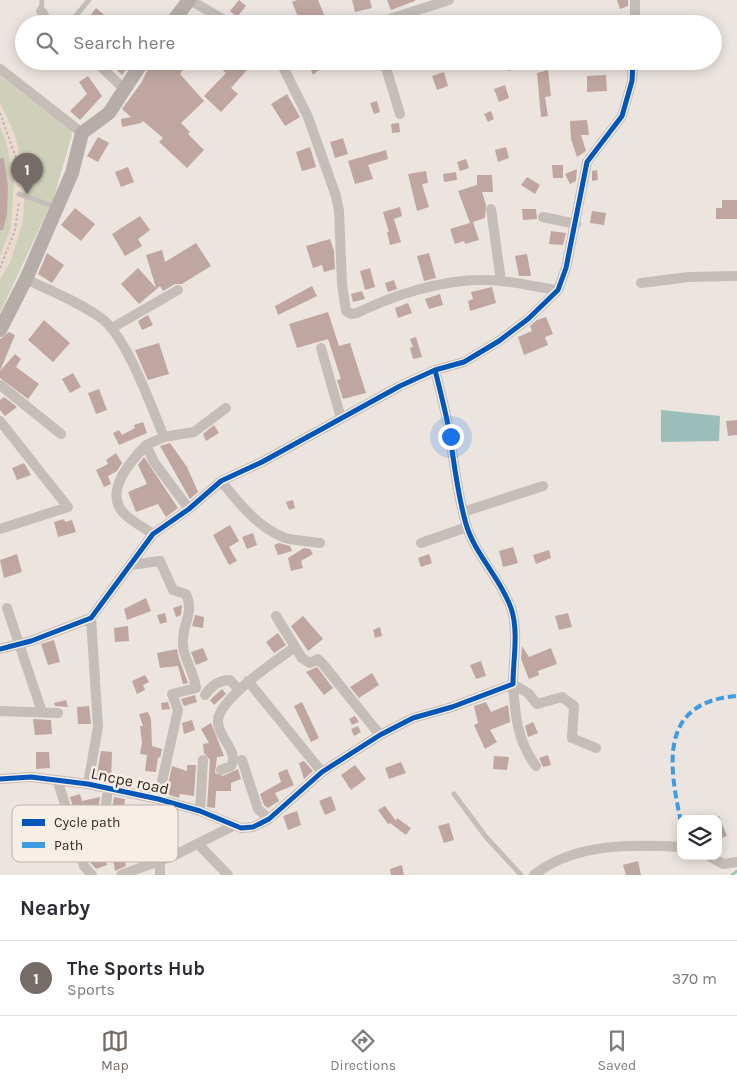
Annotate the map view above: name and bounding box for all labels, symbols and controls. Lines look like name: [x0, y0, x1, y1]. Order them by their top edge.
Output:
search box: [15, 15, 722, 70]
icon: search: [33, 29, 61, 57]
text: Search here: [73, 32, 175, 54]
pin: 1: [11, 153, 43, 194]
your location: [438, 424, 464, 450]
street label: Lncpe road: [89, 763, 171, 799]
legend: [12, 805, 178, 862]
text: Cycle path: [54, 814, 120, 831]
map controls: [677, 815, 722, 860]
button: layers: [677, 815, 722, 860]
text: Path: [54, 837, 83, 854]
text: Nearby: [20, 896, 90, 920]
text: The Sports Hub: [67, 958, 205, 980]
text: 1: [33, 969, 39, 988]
text: 370 m: [672, 969, 717, 988]
text: Sports: [67, 980, 115, 999]
tab: Map: [101, 1027, 129, 1074]
tab: Directions: [330, 1027, 396, 1074]
tab: Saved: [598, 1027, 636, 1074]

